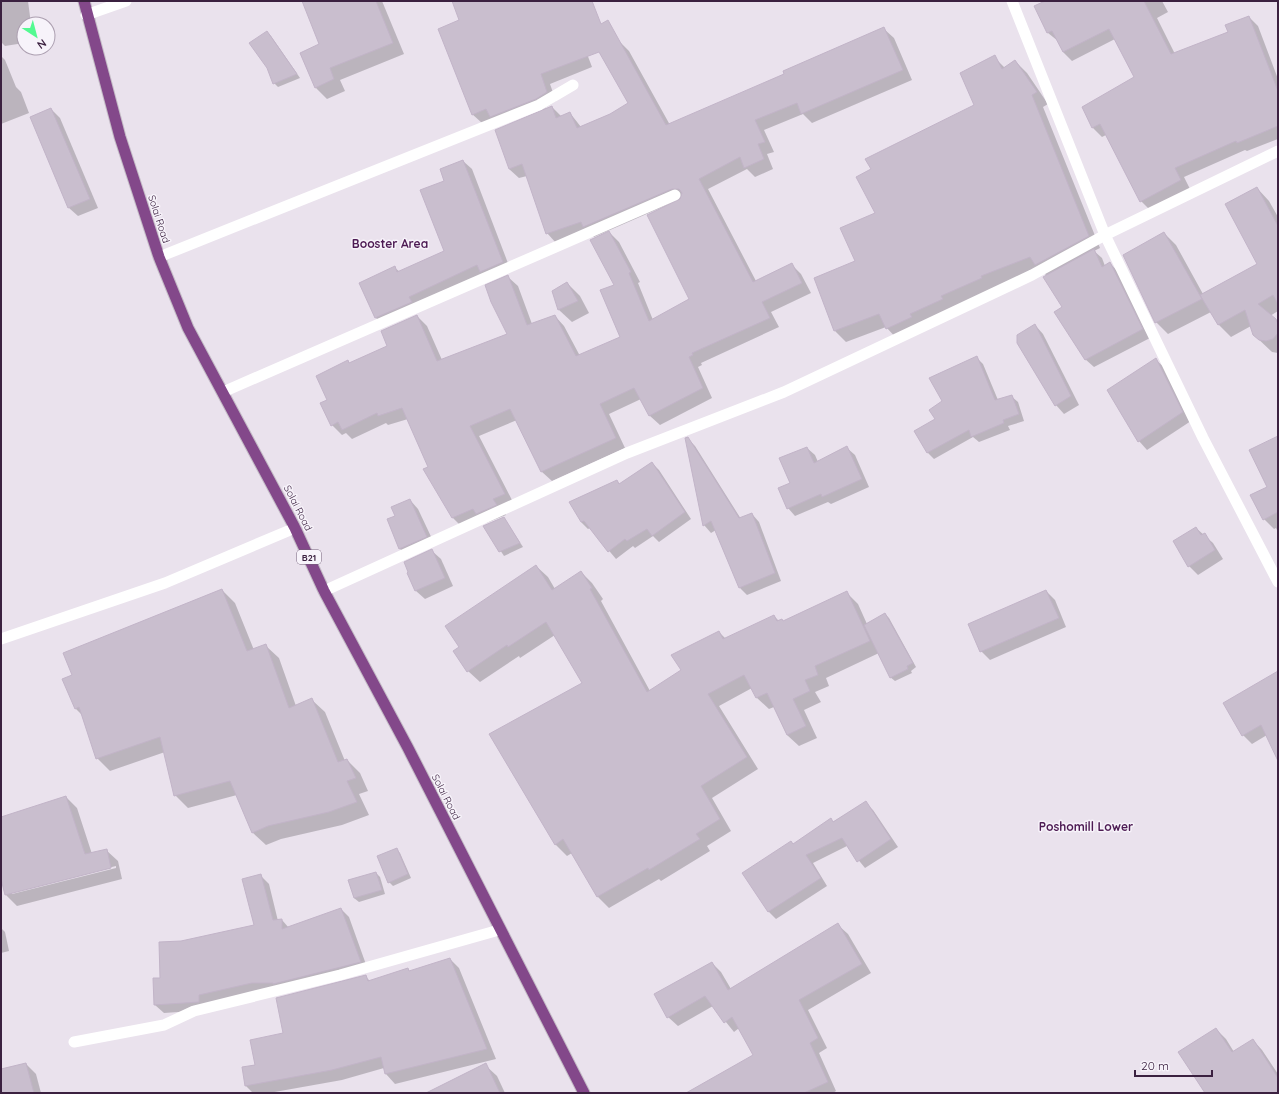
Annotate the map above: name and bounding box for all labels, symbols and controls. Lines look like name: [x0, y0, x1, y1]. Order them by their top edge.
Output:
north arrow: [16, 16, 56, 56]
text: N: [34, 36, 49, 52]
street label: Solai Road: [145, 193, 173, 245]
district label: Booster Area: [352, 236, 428, 251]
street label: Solai Road: [281, 483, 315, 533]
road number: B21: [297, 550, 321, 564]
street label: Solai Road: [429, 772, 463, 822]
district label: Poshomill Lower: [1039, 819, 1133, 834]
scale bar: [1135, 1052, 1212, 1078]
text: 20 m: [1141, 1058, 1169, 1073]

